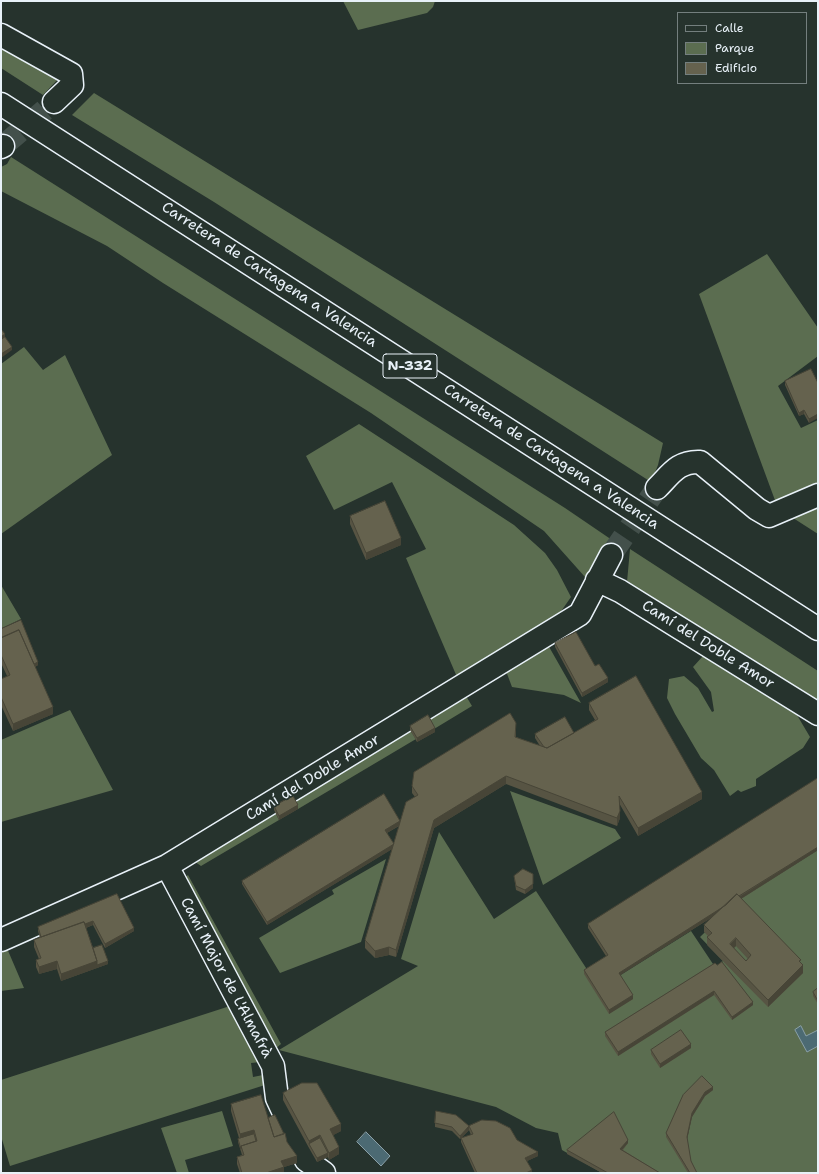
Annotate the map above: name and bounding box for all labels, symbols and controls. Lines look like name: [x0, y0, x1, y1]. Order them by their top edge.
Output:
legend: [677, 12, 807, 84]
text: Calle: [715, 20, 744, 36]
text: Parque: [715, 40, 754, 56]
text: Edificio: [715, 60, 757, 76]
street label: Carretera de Cartagena a Valencia: [158, 199, 380, 351]
road number: N-332: [383, 354, 437, 378]
street label: Carretera de Cartagena a Valencia: [440, 381, 662, 533]
street label: Camí del Doble Amor: [638, 597, 778, 693]
street label: Camí del Doble Amor: [243, 731, 383, 825]
street label: Camí Major de L'Almafrà: [176, 895, 276, 1061]

